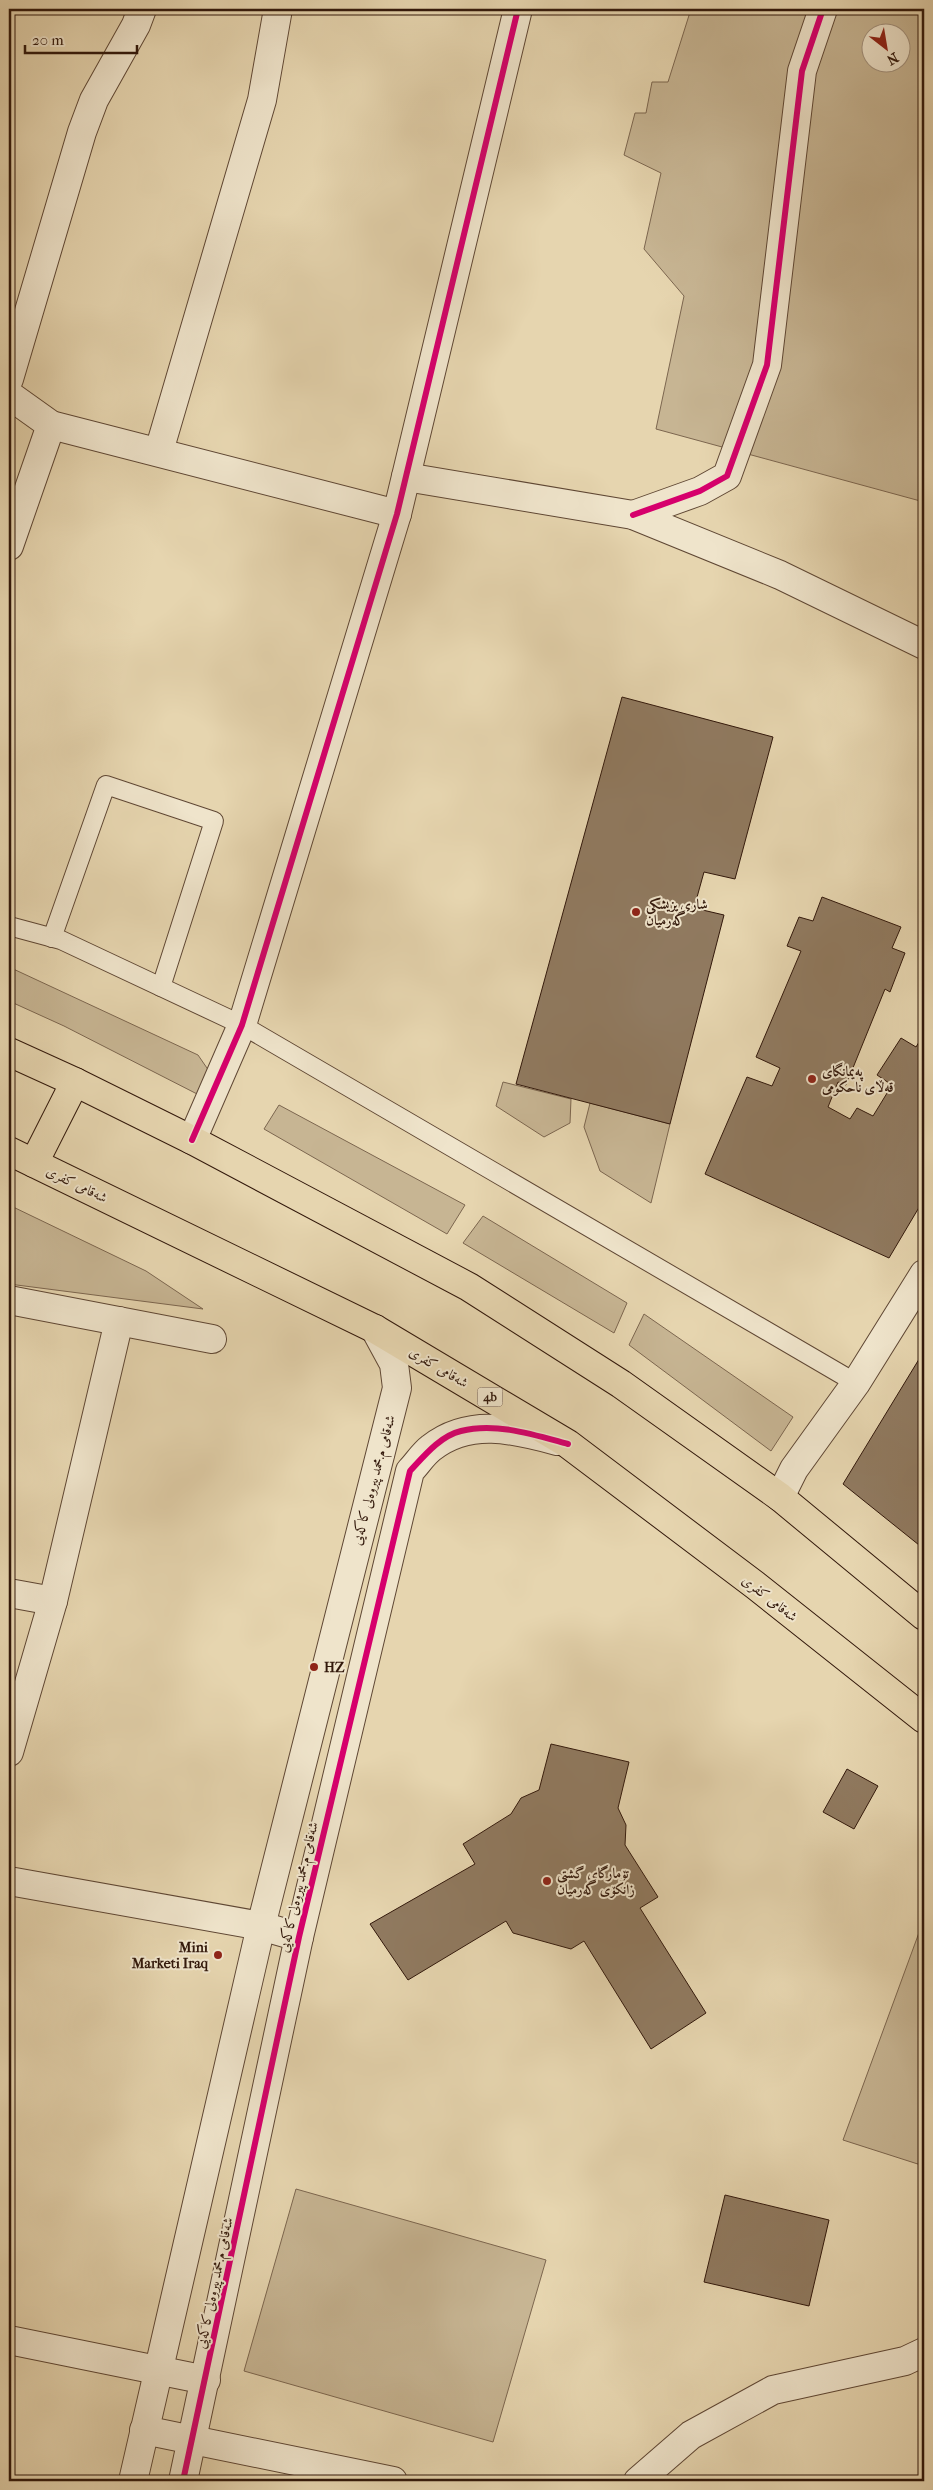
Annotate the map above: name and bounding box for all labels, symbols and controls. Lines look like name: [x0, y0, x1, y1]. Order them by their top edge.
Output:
scale bar: [25, 22, 138, 54]
north arrow: [860, 22, 910, 72]
text: 20 m: [32, 31, 64, 49]
text: N: [883, 49, 901, 69]
place label: شاری پزیشکی گەرمیان: [646, 896, 708, 929]
marker: شاری پزیشکی گەرمیان: [630, 906, 642, 918]
place label: پەیمانگای قەڵای ناحکومی: [821, 1062, 894, 1096]
marker: پەیمانگای قەڵای ناحکومی: [806, 1073, 818, 1085]
street label: شەقامی کفری: [44, 1162, 110, 1207]
street label: شەقامی کفری: [406, 1343, 471, 1392]
road number: 4b: [478, 1388, 502, 1406]
street label: شەقامی م.محمد پیروەلی کاکەیی: [348, 1413, 403, 1548]
street label: شەقامی کفری: [739, 1571, 801, 1625]
place label: HZ: [324, 1659, 345, 1676]
marker: HZ: [308, 1661, 320, 1673]
street label: شەقامی م.محمد پیروەلی کاکەیی: [275, 1820, 326, 1955]
place label: تۆمارگای گشتی زانکۆی گەرمیان: [557, 1864, 635, 1898]
marker: تۆمارگای گشتی زانکۆی گەرمیان: [541, 1875, 553, 1887]
place label: Mini Marketi Iraq: [131, 1939, 209, 1972]
marker: Mini Marketi Iraq: [212, 1949, 224, 1961]
street label: شەقامی م.محمد پیروەلی کاکەیی: [192, 2216, 241, 2351]

